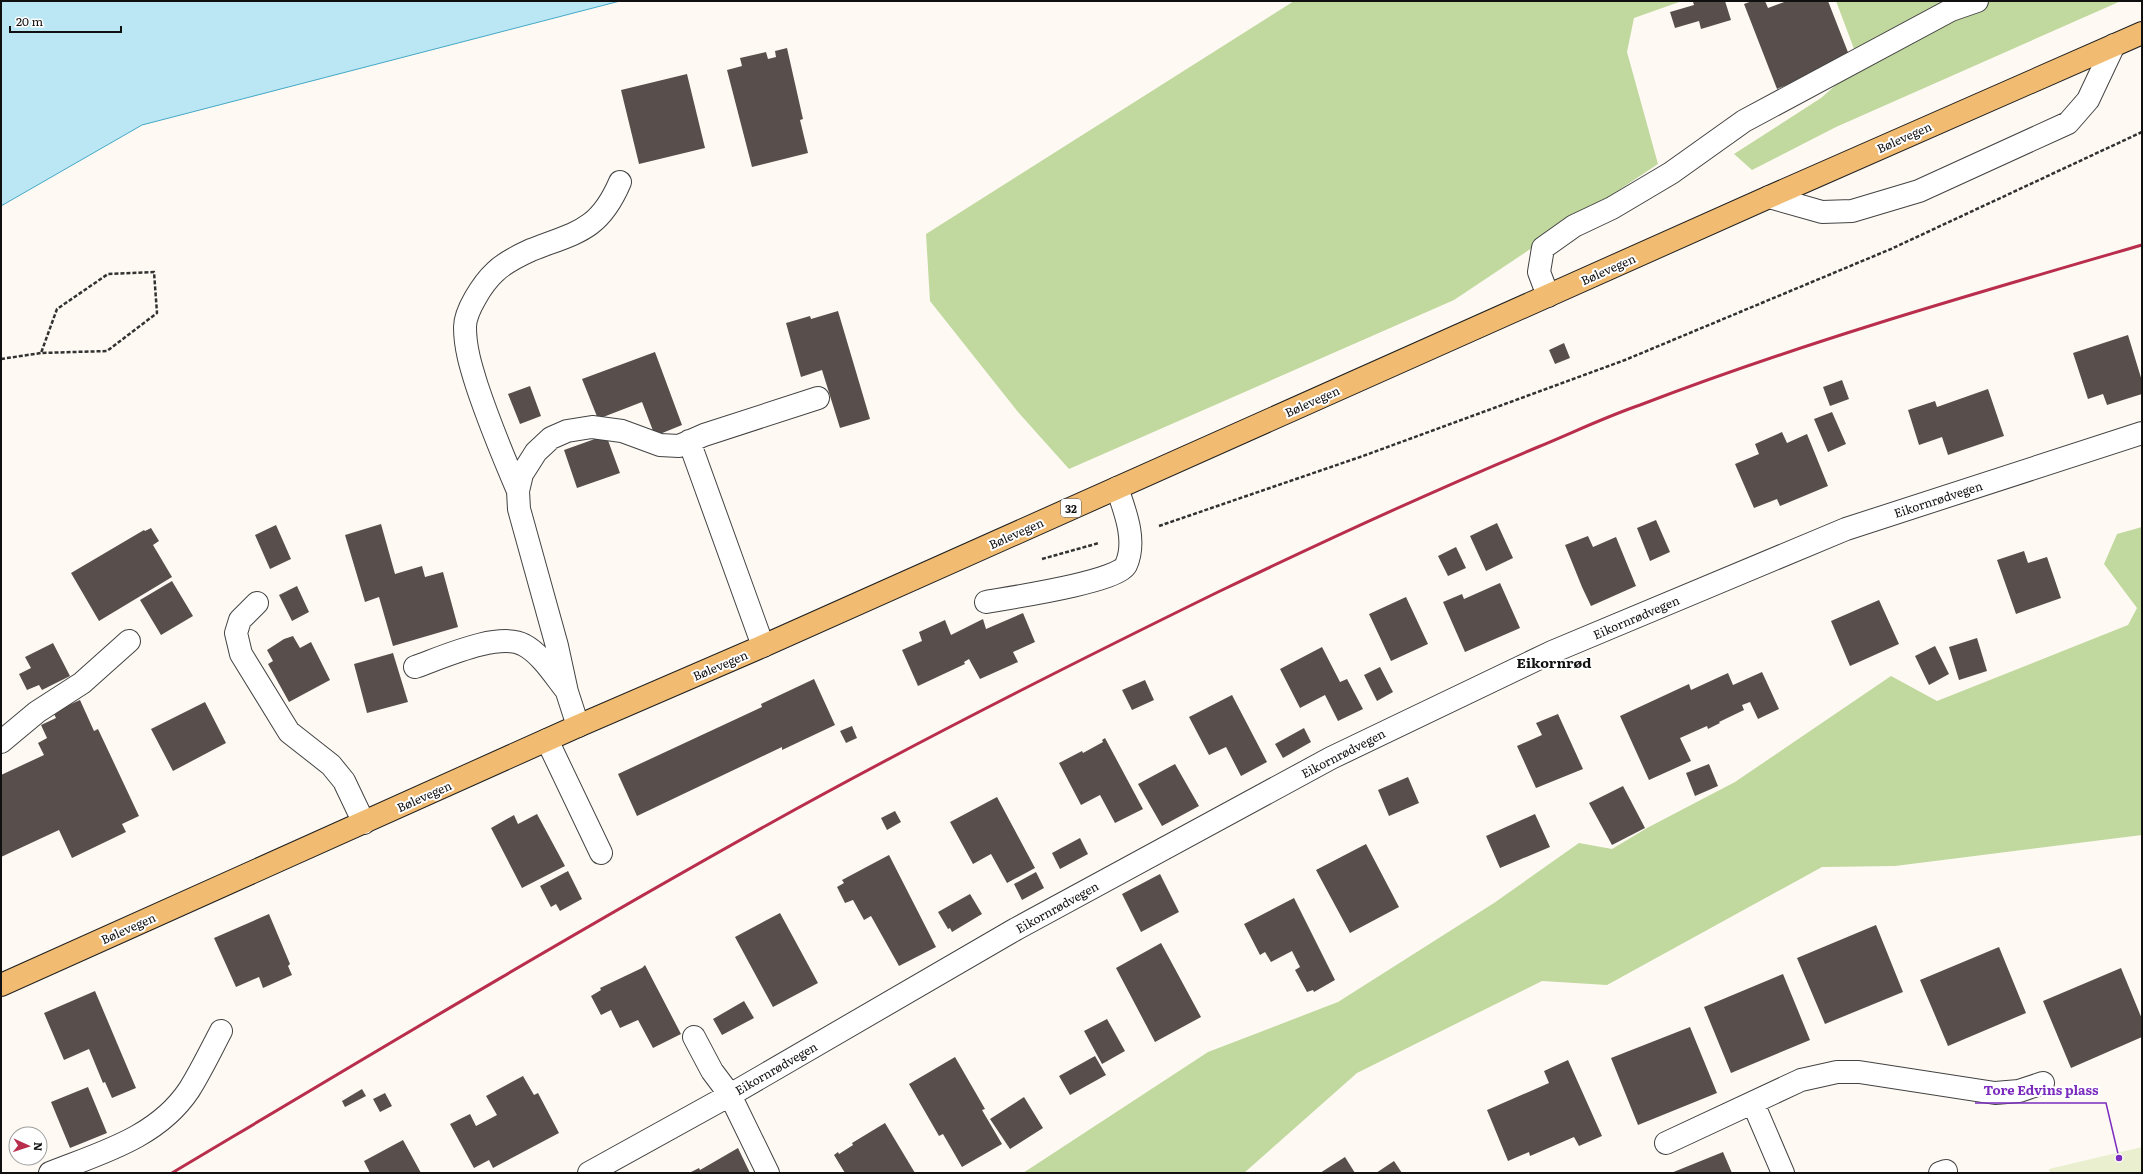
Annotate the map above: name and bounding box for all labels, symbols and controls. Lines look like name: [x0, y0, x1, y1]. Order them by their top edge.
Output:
scale bar: [10, 8, 121, 34]
text: 20 m: [16, 12, 43, 30]
street label: Bølevegen: [1874, 117, 1934, 157]
street label: Bølevegen: [1578, 249, 1638, 289]
street label: Bølevegen: [1282, 381, 1342, 421]
street label: Eikornrødvegen: [1891, 476, 1985, 522]
road number: 32: [1061, 499, 1081, 517]
street label: Bølevegen: [986, 513, 1046, 553]
street label: Eikornrødvegen: [1590, 591, 1682, 643]
street label: Bølevegen: [690, 645, 750, 685]
district label: Eikornrød: [1517, 652, 1591, 672]
street label: Eikornrødvegen: [1298, 724, 1388, 782]
street label: Bølevegen: [394, 776, 454, 816]
street label: Eikornrødvegen: [1012, 877, 1102, 937]
street label: Bølevegen: [98, 908, 158, 948]
street label: Eikornrødvegen: [732, 1037, 821, 1099]
callout: Tore Edvins plass: [1975, 1078, 2106, 1103]
text: Tore Edvins plass: [1983, 1080, 2099, 1099]
north arrow: [8, 1126, 48, 1166]
text: N: [31, 1142, 47, 1152]

